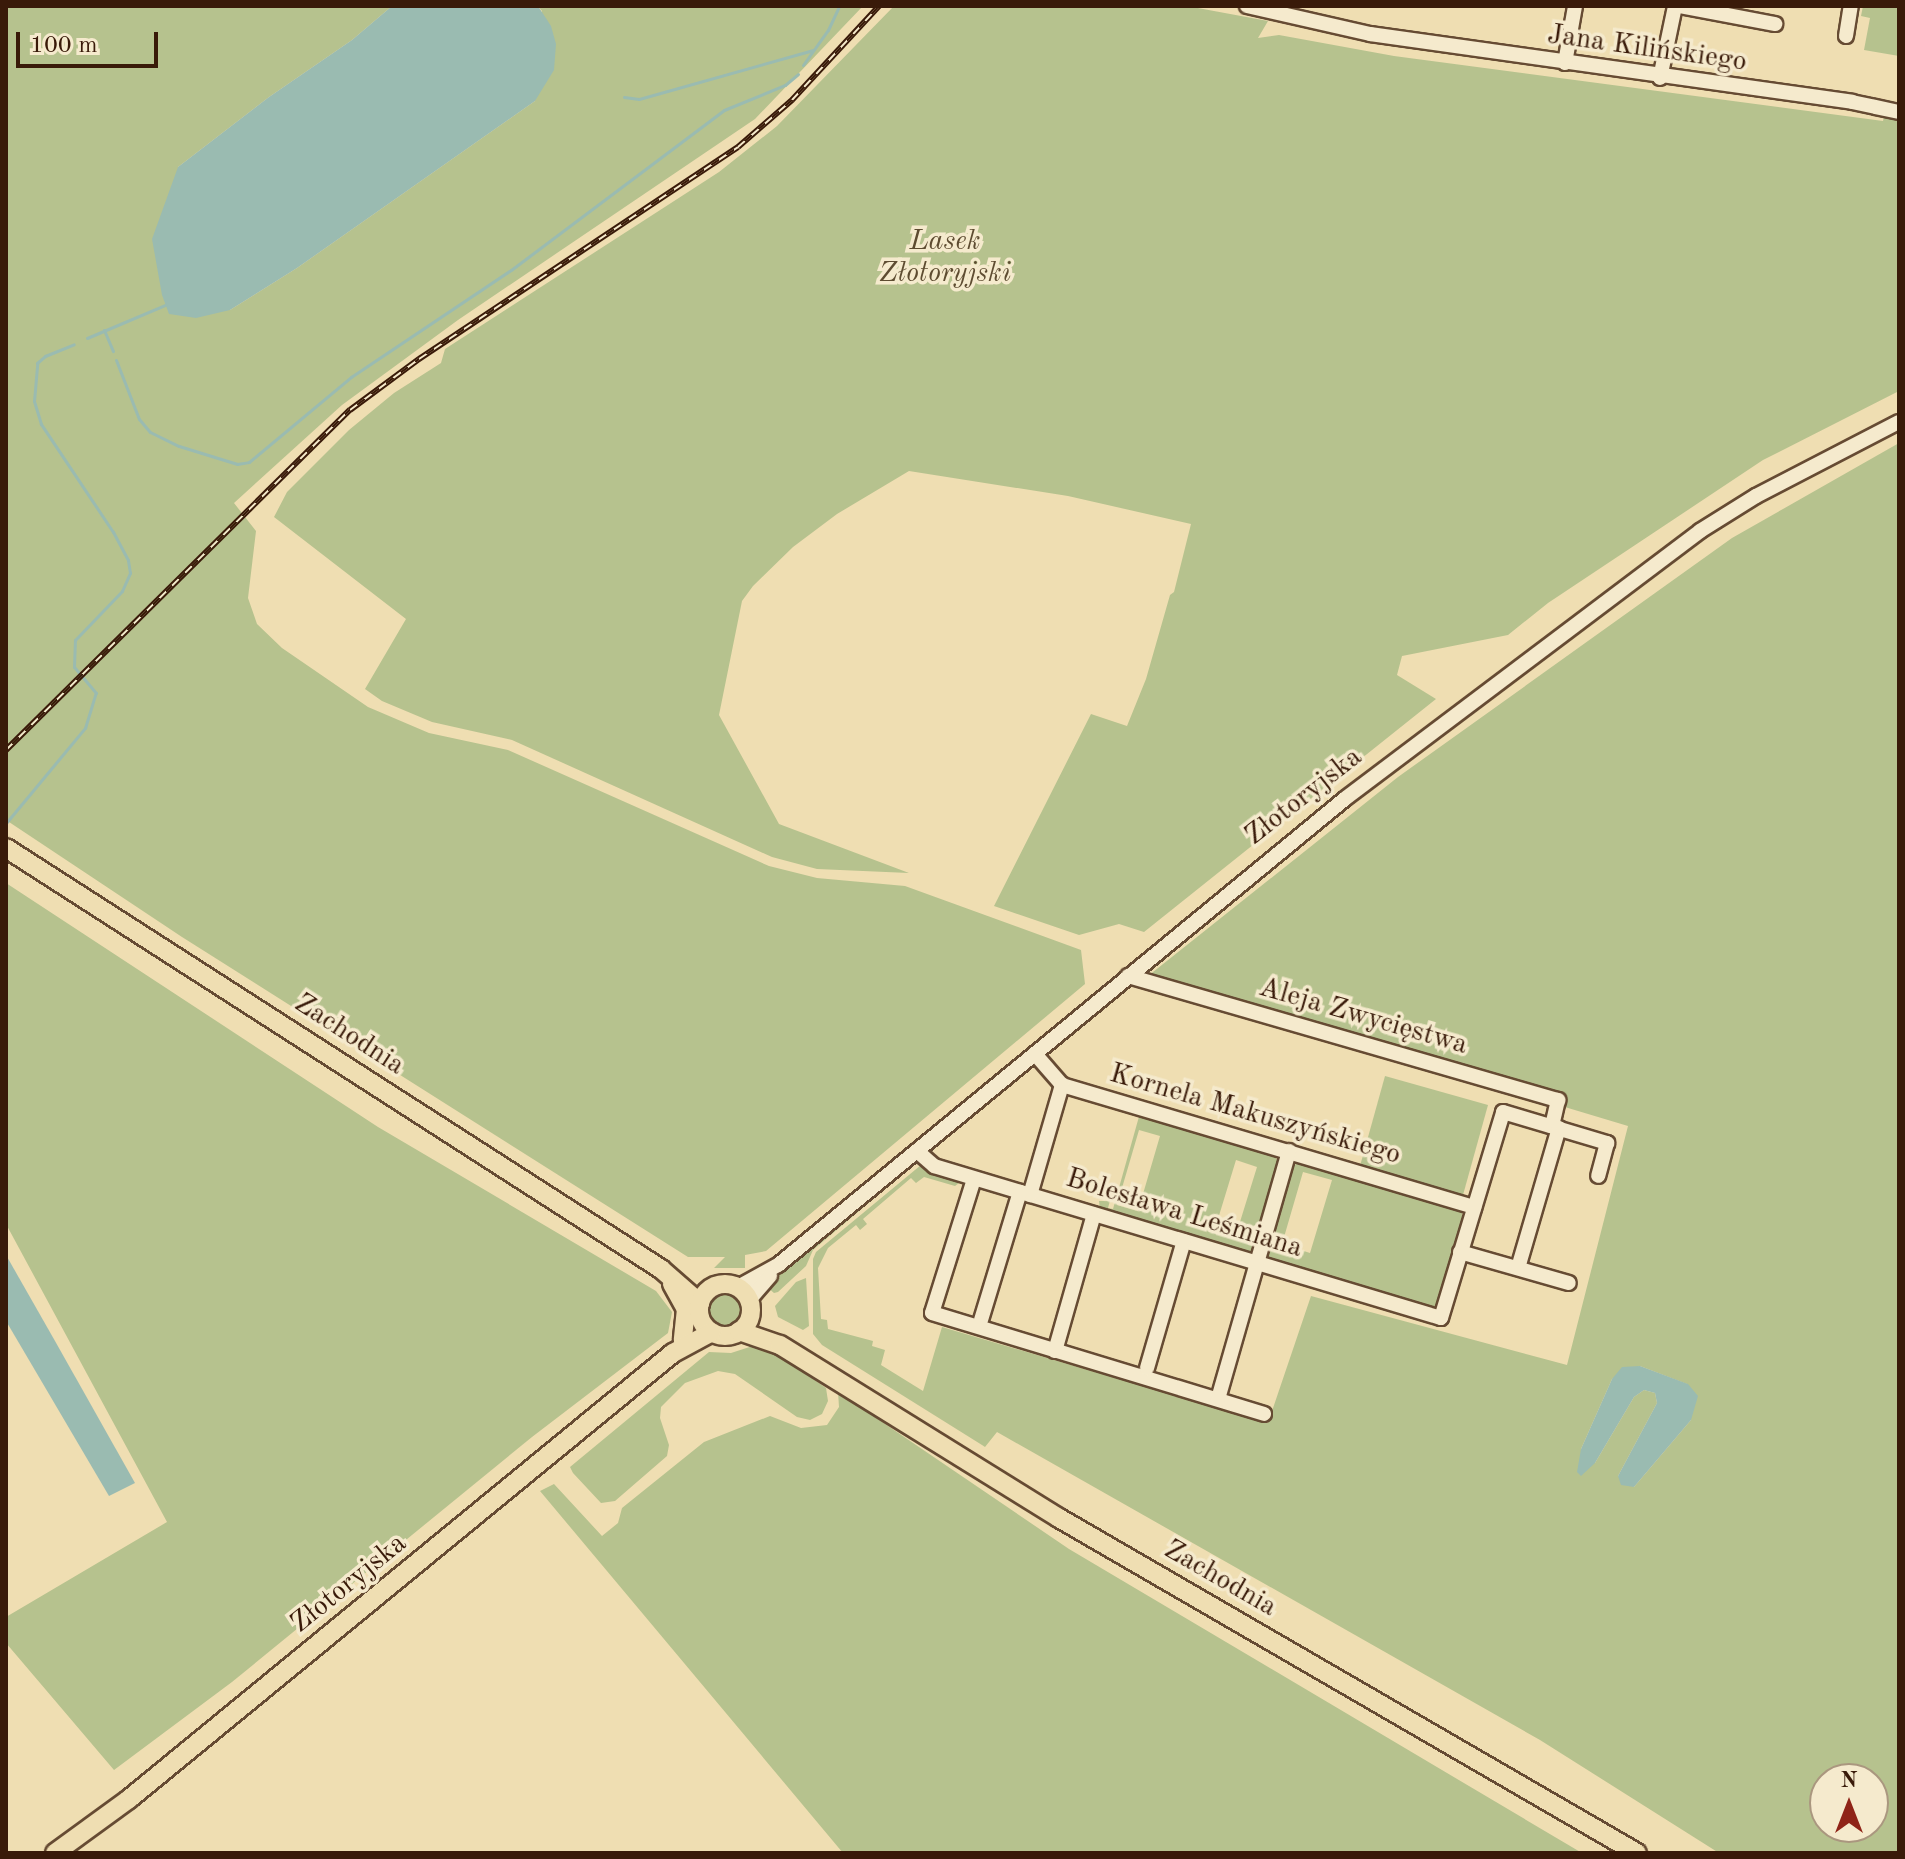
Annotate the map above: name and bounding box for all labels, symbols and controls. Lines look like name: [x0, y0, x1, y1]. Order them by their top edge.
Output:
scale bar: [20, 16, 162, 66]
street label: Jana Kilińskiego: [1545, 18, 1749, 80]
text: 100 m: [30, 34, 98, 58]
park label: Lasek Złotoryjski: [879, 225, 1011, 291]
street label: Złotoryjska: [1239, 741, 1369, 853]
street label: Aleja Zwycięstwa: [1255, 971, 1471, 1063]
street label: Zachodnia: [288, 987, 410, 1083]
street label: Kornela Makuszyńskiego: [1106, 1057, 1404, 1173]
street label: Bolesława Leśmiana: [1062, 1162, 1306, 1266]
street label: Złotoryjska: [284, 1527, 414, 1641]
street label: Zachodnia: [1158, 1533, 1282, 1625]
north arrow: [1809, 1763, 1889, 1843]
text: N: [1841, 1770, 1857, 1792]

